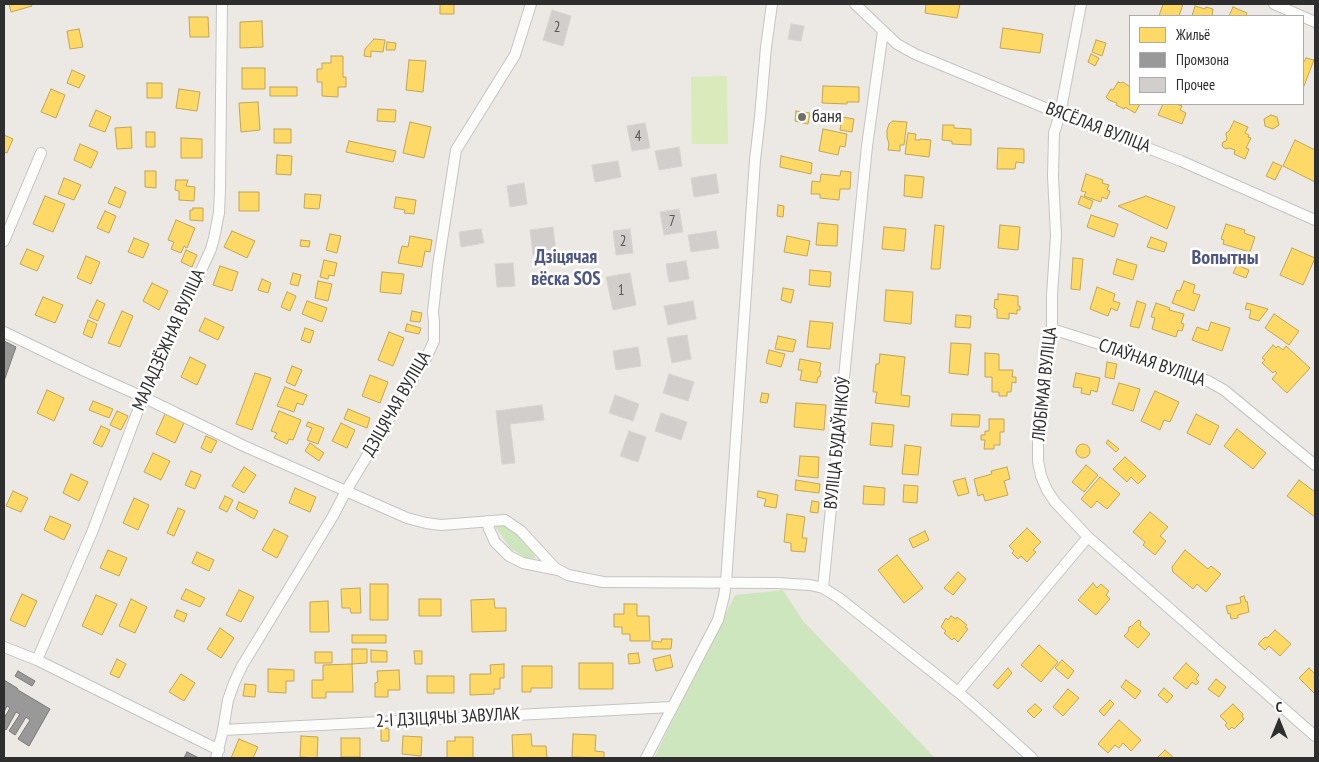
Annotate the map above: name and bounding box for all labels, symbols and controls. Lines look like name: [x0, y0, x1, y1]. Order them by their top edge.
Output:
legend: [1129, 15, 1304, 105]
house number: 2: [554, 19, 560, 37]
text: Жильё: [1176, 25, 1210, 44]
text: Промзона: [1176, 50, 1229, 69]
text: Прочее: [1176, 75, 1215, 94]
street label: ВЯСЁЛАЯ ВУЛІЦА: [1043, 98, 1153, 158]
place label: баня: [812, 106, 842, 128]
marker: баня: [796, 111, 808, 123]
house number: 4: [635, 128, 641, 146]
house number: 7: [669, 213, 675, 231]
house number: 2: [620, 233, 626, 251]
district label: Вопытны: [1192, 246, 1258, 270]
district label: Дзіцячая вёска SOS: [531, 247, 601, 291]
street label: МАЛАДЗЁЖНАЯ ВУЛІЦА: [128, 266, 210, 414]
house number: 1: [618, 282, 624, 300]
street label: ЛЮБІМАЯ ВУЛІЦА: [1028, 326, 1062, 442]
street label: СЛАЎНАЯ ВУЛІЦА: [1096, 335, 1208, 391]
street label: ДЗІЦЯЧАЯ ВУЛІЦА: [358, 348, 436, 460]
street label: ВУЛІЦА БУДАЎНІКОЎ: [820, 376, 856, 510]
north arrow: [1254, 697, 1304, 747]
text: С: [1276, 698, 1282, 716]
street label: 2-І ДЗІЦЯЧЫ ЗАВУЛАК: [375, 703, 521, 733]

